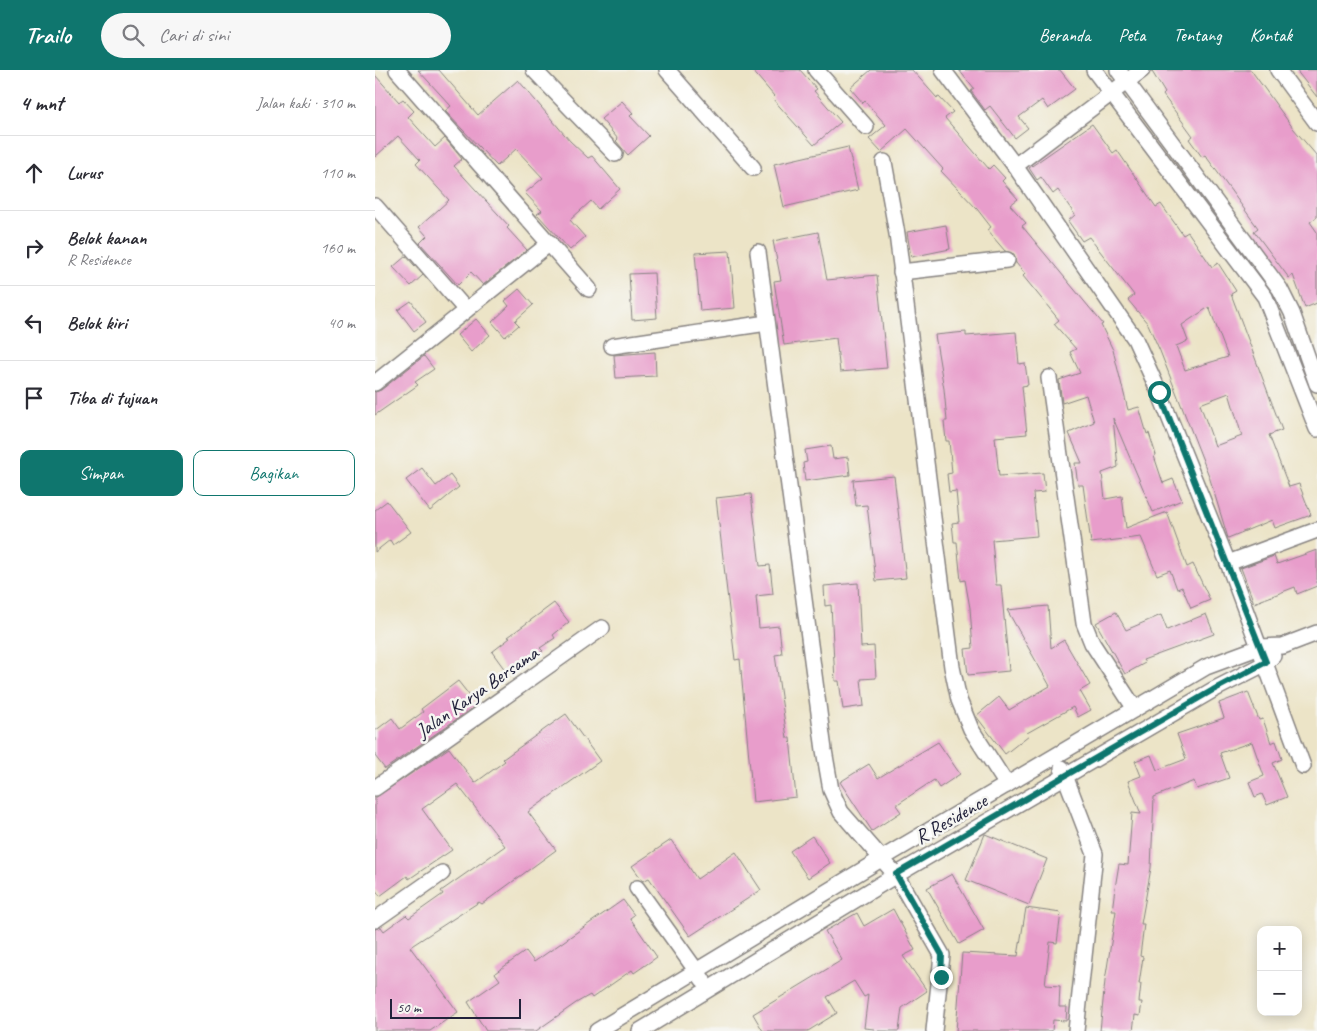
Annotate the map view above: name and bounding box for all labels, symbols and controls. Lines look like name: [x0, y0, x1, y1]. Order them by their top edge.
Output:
search box: [101, 13, 451, 58]
text: Trailo: [25, 20, 71, 50]
icon: search: [119, 21, 147, 49]
text: Cari di sini: [159, 23, 229, 47]
text: Beranda: [1039, 24, 1090, 46]
text: Peta: [1118, 24, 1145, 46]
text: Tentang: [1173, 24, 1222, 46]
text: Kontak: [1250, 24, 1292, 46]
text: 4 mnt: [20, 90, 63, 116]
text: Jalan kaki · 310 m: [257, 93, 355, 113]
icon: ahead: [20, 159, 48, 187]
text: Lurus: [67, 161, 102, 185]
text: 110 m: [321, 163, 355, 183]
text: Belok kanan: [67, 226, 146, 250]
icon: right: [20, 234, 48, 262]
text: 160 m: [321, 238, 355, 258]
text: R Residence: [67, 250, 131, 270]
icon: left: [20, 309, 48, 337]
text: Belok kiri: [67, 311, 127, 335]
text: 40 m: [328, 313, 355, 333]
route start: [1148, 381, 1171, 404]
icon: arrive: [20, 384, 48, 412]
text: Tiba di tujuan: [67, 386, 157, 410]
button: Simpan: [20, 450, 183, 496]
button: Bagikan: [193, 450, 355, 496]
street label: Jalan Karya Bersama: [410, 640, 544, 744]
street label: R Residence: [910, 788, 993, 850]
map controls: [1257, 926, 1302, 1016]
button: +: [1257, 926, 1302, 971]
route end: [930, 966, 953, 989]
button: −: [1257, 971, 1302, 1016]
scale bar: [390, 996, 521, 1019]
text: 50 m: [397, 999, 421, 1016]

